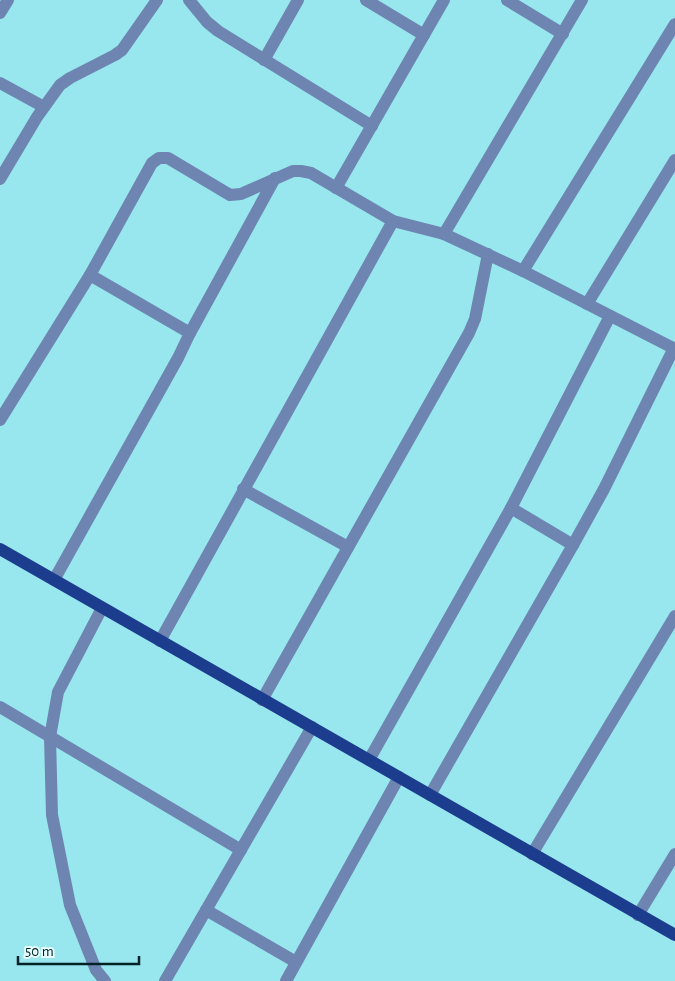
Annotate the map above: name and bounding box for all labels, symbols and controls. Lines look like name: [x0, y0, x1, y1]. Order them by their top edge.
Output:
scale bar: [18, 934, 139, 966]
text: 50 m: [25, 944, 54, 959]

